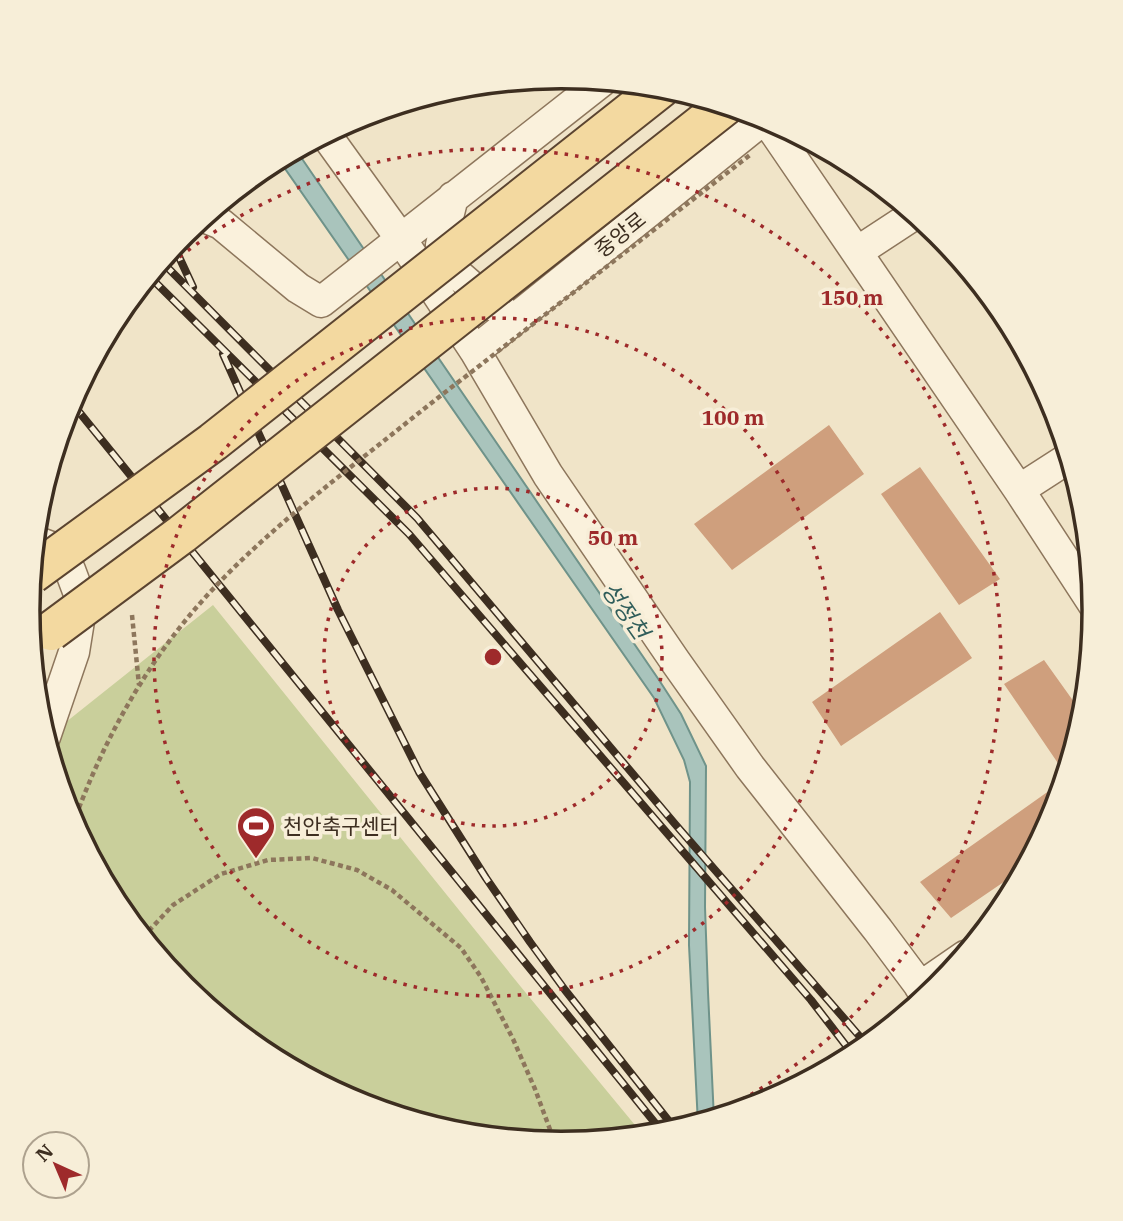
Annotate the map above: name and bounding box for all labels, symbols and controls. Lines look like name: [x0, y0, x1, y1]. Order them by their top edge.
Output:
street label: 중앙로: [589, 205, 651, 263]
text: 150 m: [820, 283, 884, 311]
text: 100 m: [701, 403, 765, 431]
text: 50 m: [588, 523, 638, 551]
water label: 성정천: [596, 575, 658, 647]
centre of rings: [481, 645, 505, 669]
sports icon: 천안축구센터: [235, 805, 277, 860]
place label: 천안축구센터: [283, 812, 399, 840]
north arrow: [21, 1130, 91, 1200]
text: N: [30, 1139, 58, 1167]

